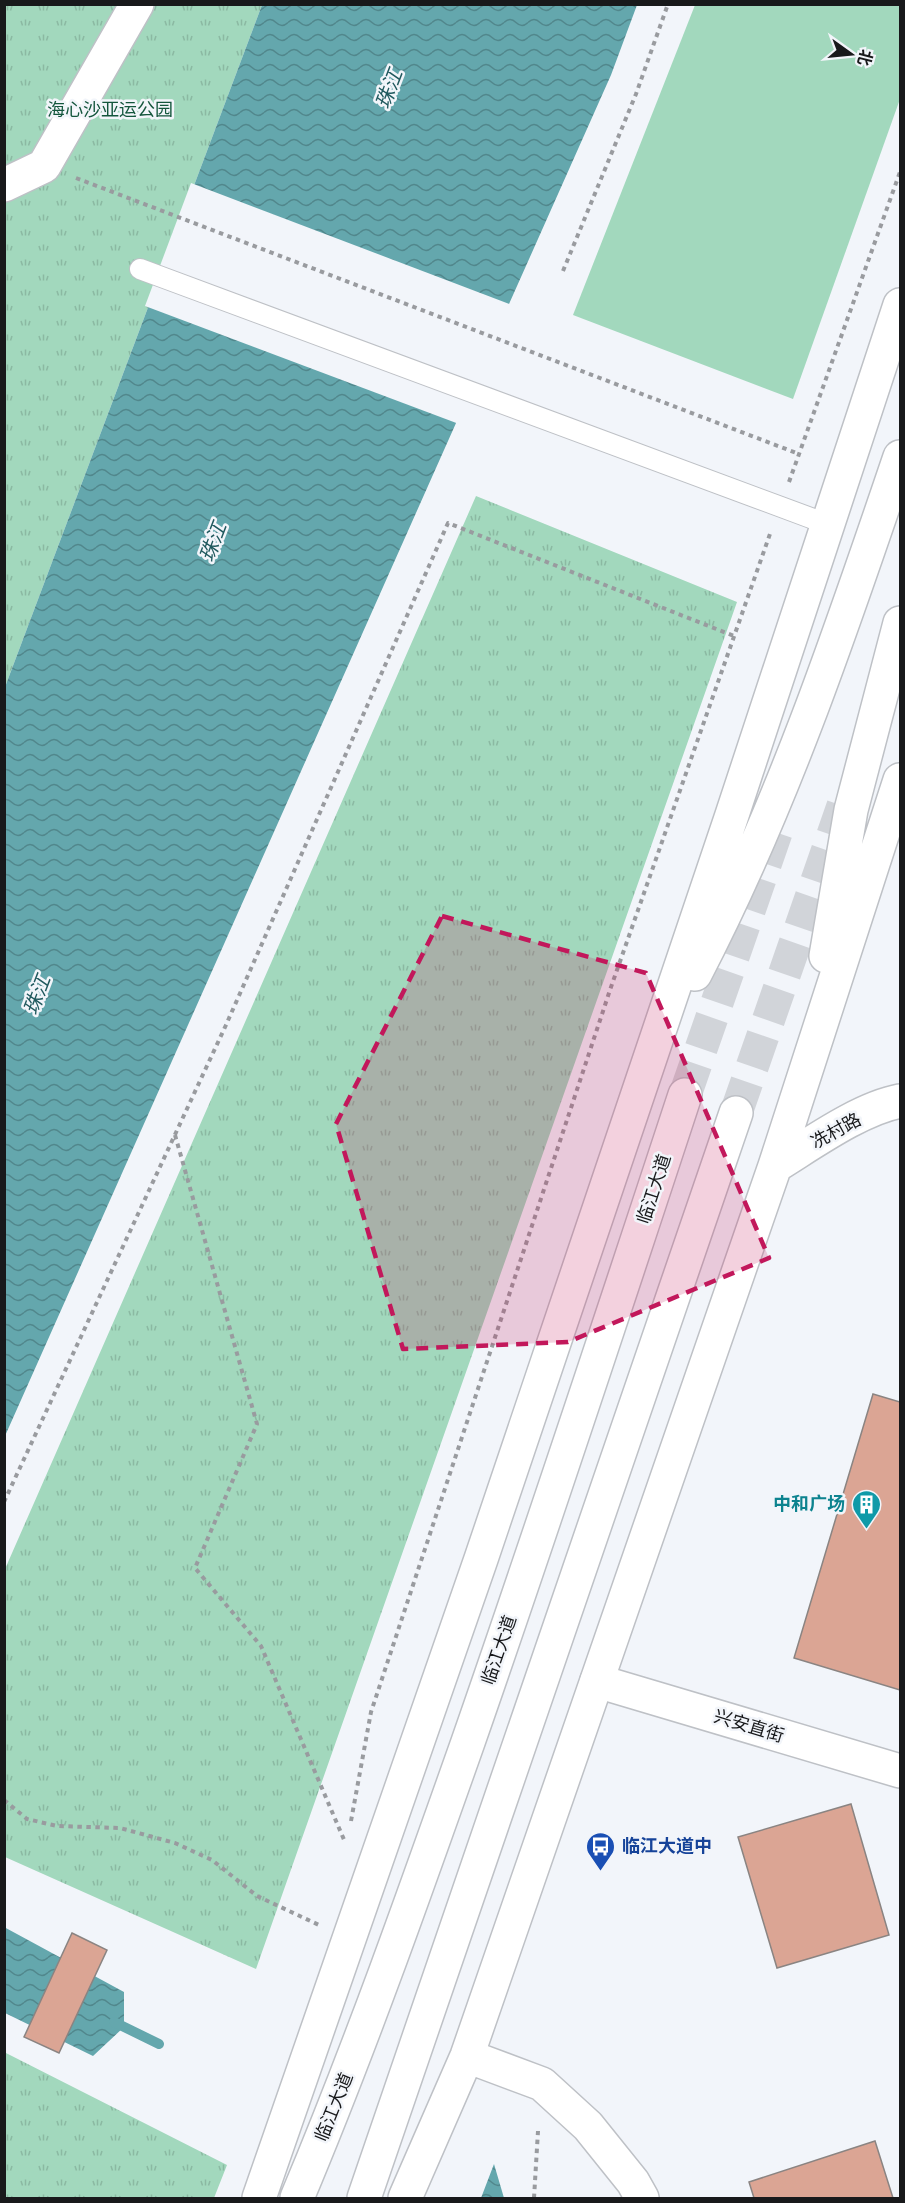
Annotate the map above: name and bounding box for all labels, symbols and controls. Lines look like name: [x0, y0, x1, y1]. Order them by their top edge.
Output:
north arrow: [821, 24, 881, 84]
text: 北: [854, 48, 876, 68]
water label: 珠江: [371, 64, 408, 112]
park label: 海心沙亚运公园: [47, 99, 173, 120]
water label: 珠江: [195, 517, 232, 565]
water label: 珠江: [19, 970, 56, 1018]
street label: 冼村路: [807, 1108, 864, 1153]
street label: 临江大道: [632, 1151, 675, 1226]
building icon: 中和广场: [850, 1488, 882, 1530]
place label: 中和广场: [773, 1493, 845, 1514]
street label: 临江大道: [477, 1612, 520, 1687]
street label: 兴安直街: [712, 1705, 787, 1746]
bus stop icon: 临江大道中: [585, 1830, 617, 1872]
place label: 临江大道中: [622, 1835, 712, 1856]
street label: 临江大道: [310, 2070, 357, 2144]

